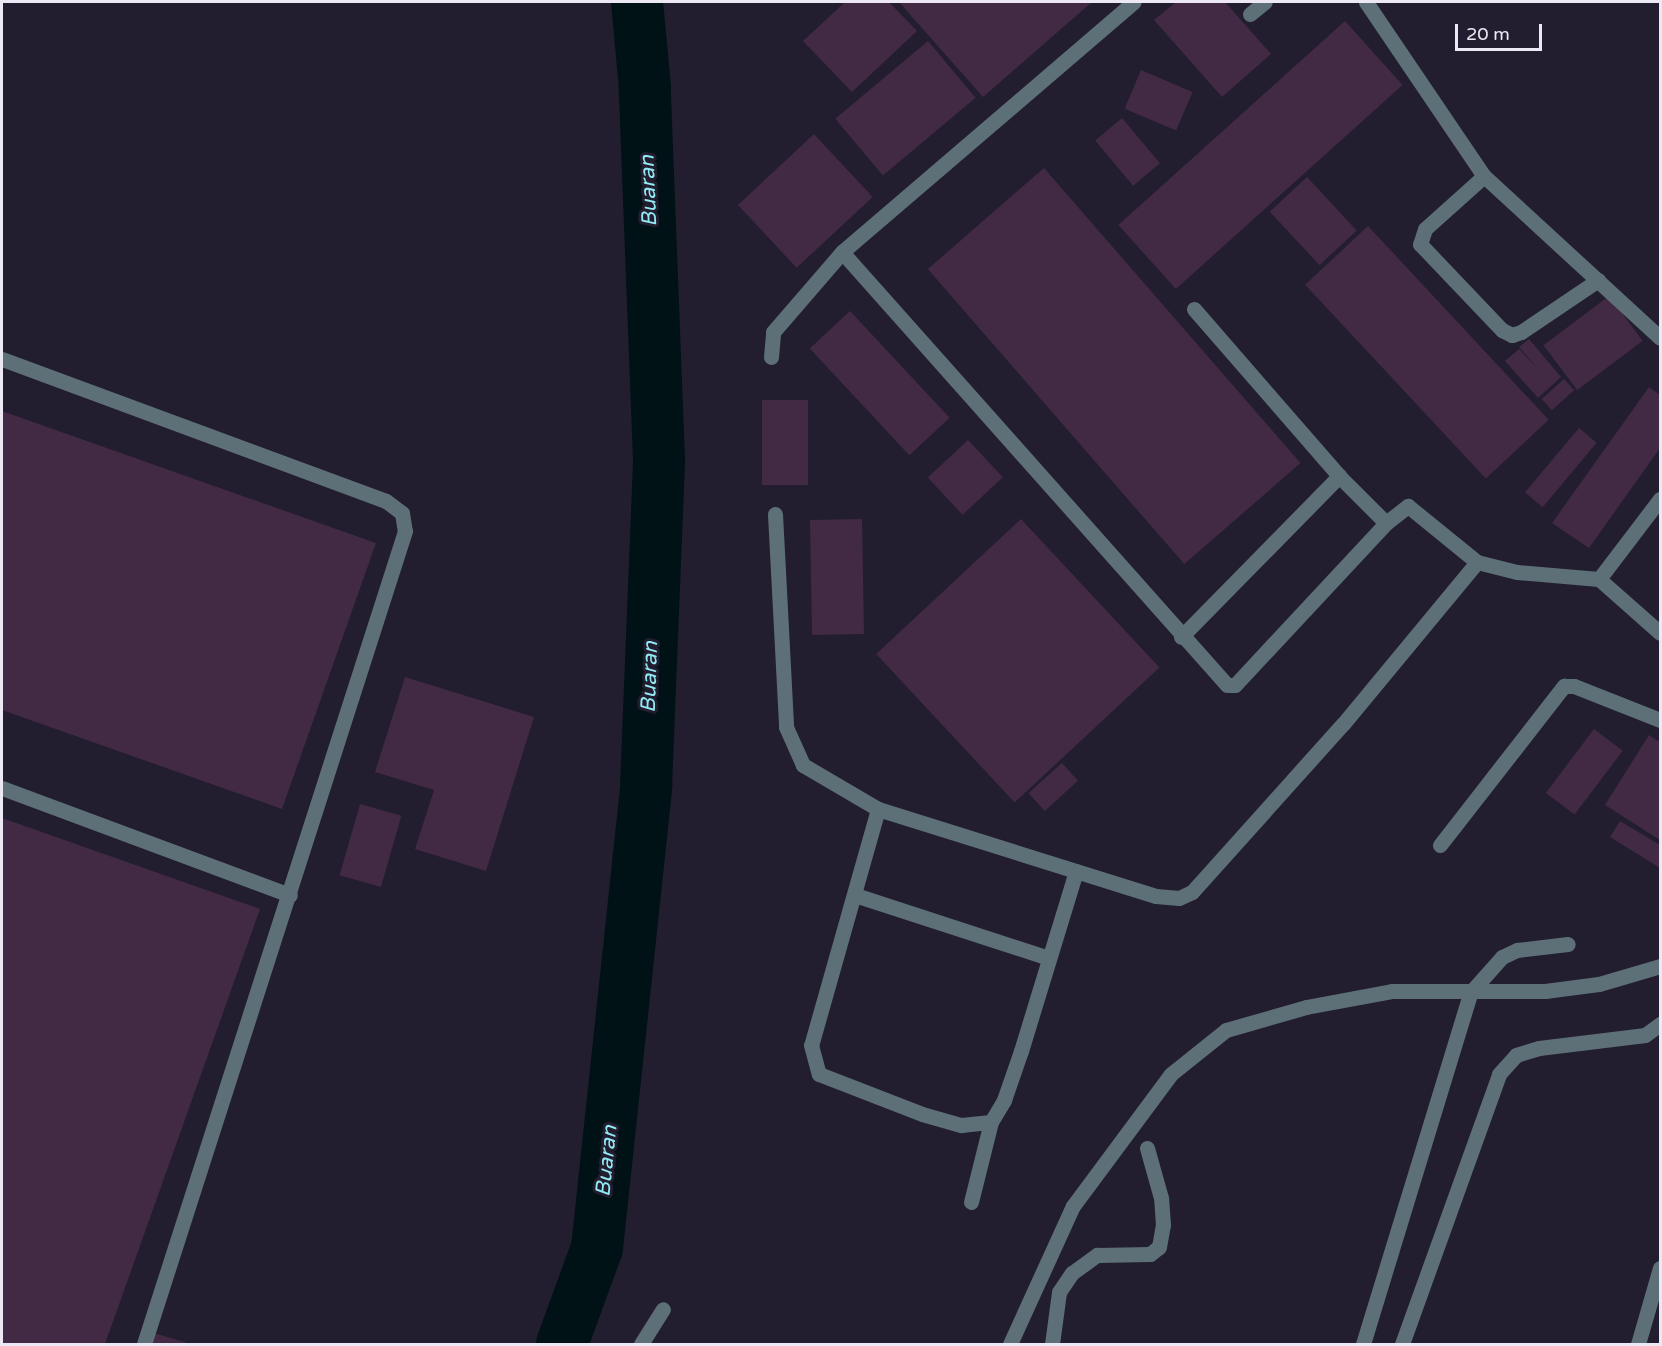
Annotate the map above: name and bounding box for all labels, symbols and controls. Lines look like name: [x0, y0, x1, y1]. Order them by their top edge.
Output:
scale bar: [1458, 12, 1545, 50]
text: 20 m: [1466, 23, 1510, 45]
water label: Buaran: [635, 155, 663, 227]
water label: Buaran: [636, 641, 664, 713]
water label: Buaran: [591, 1124, 623, 1198]

